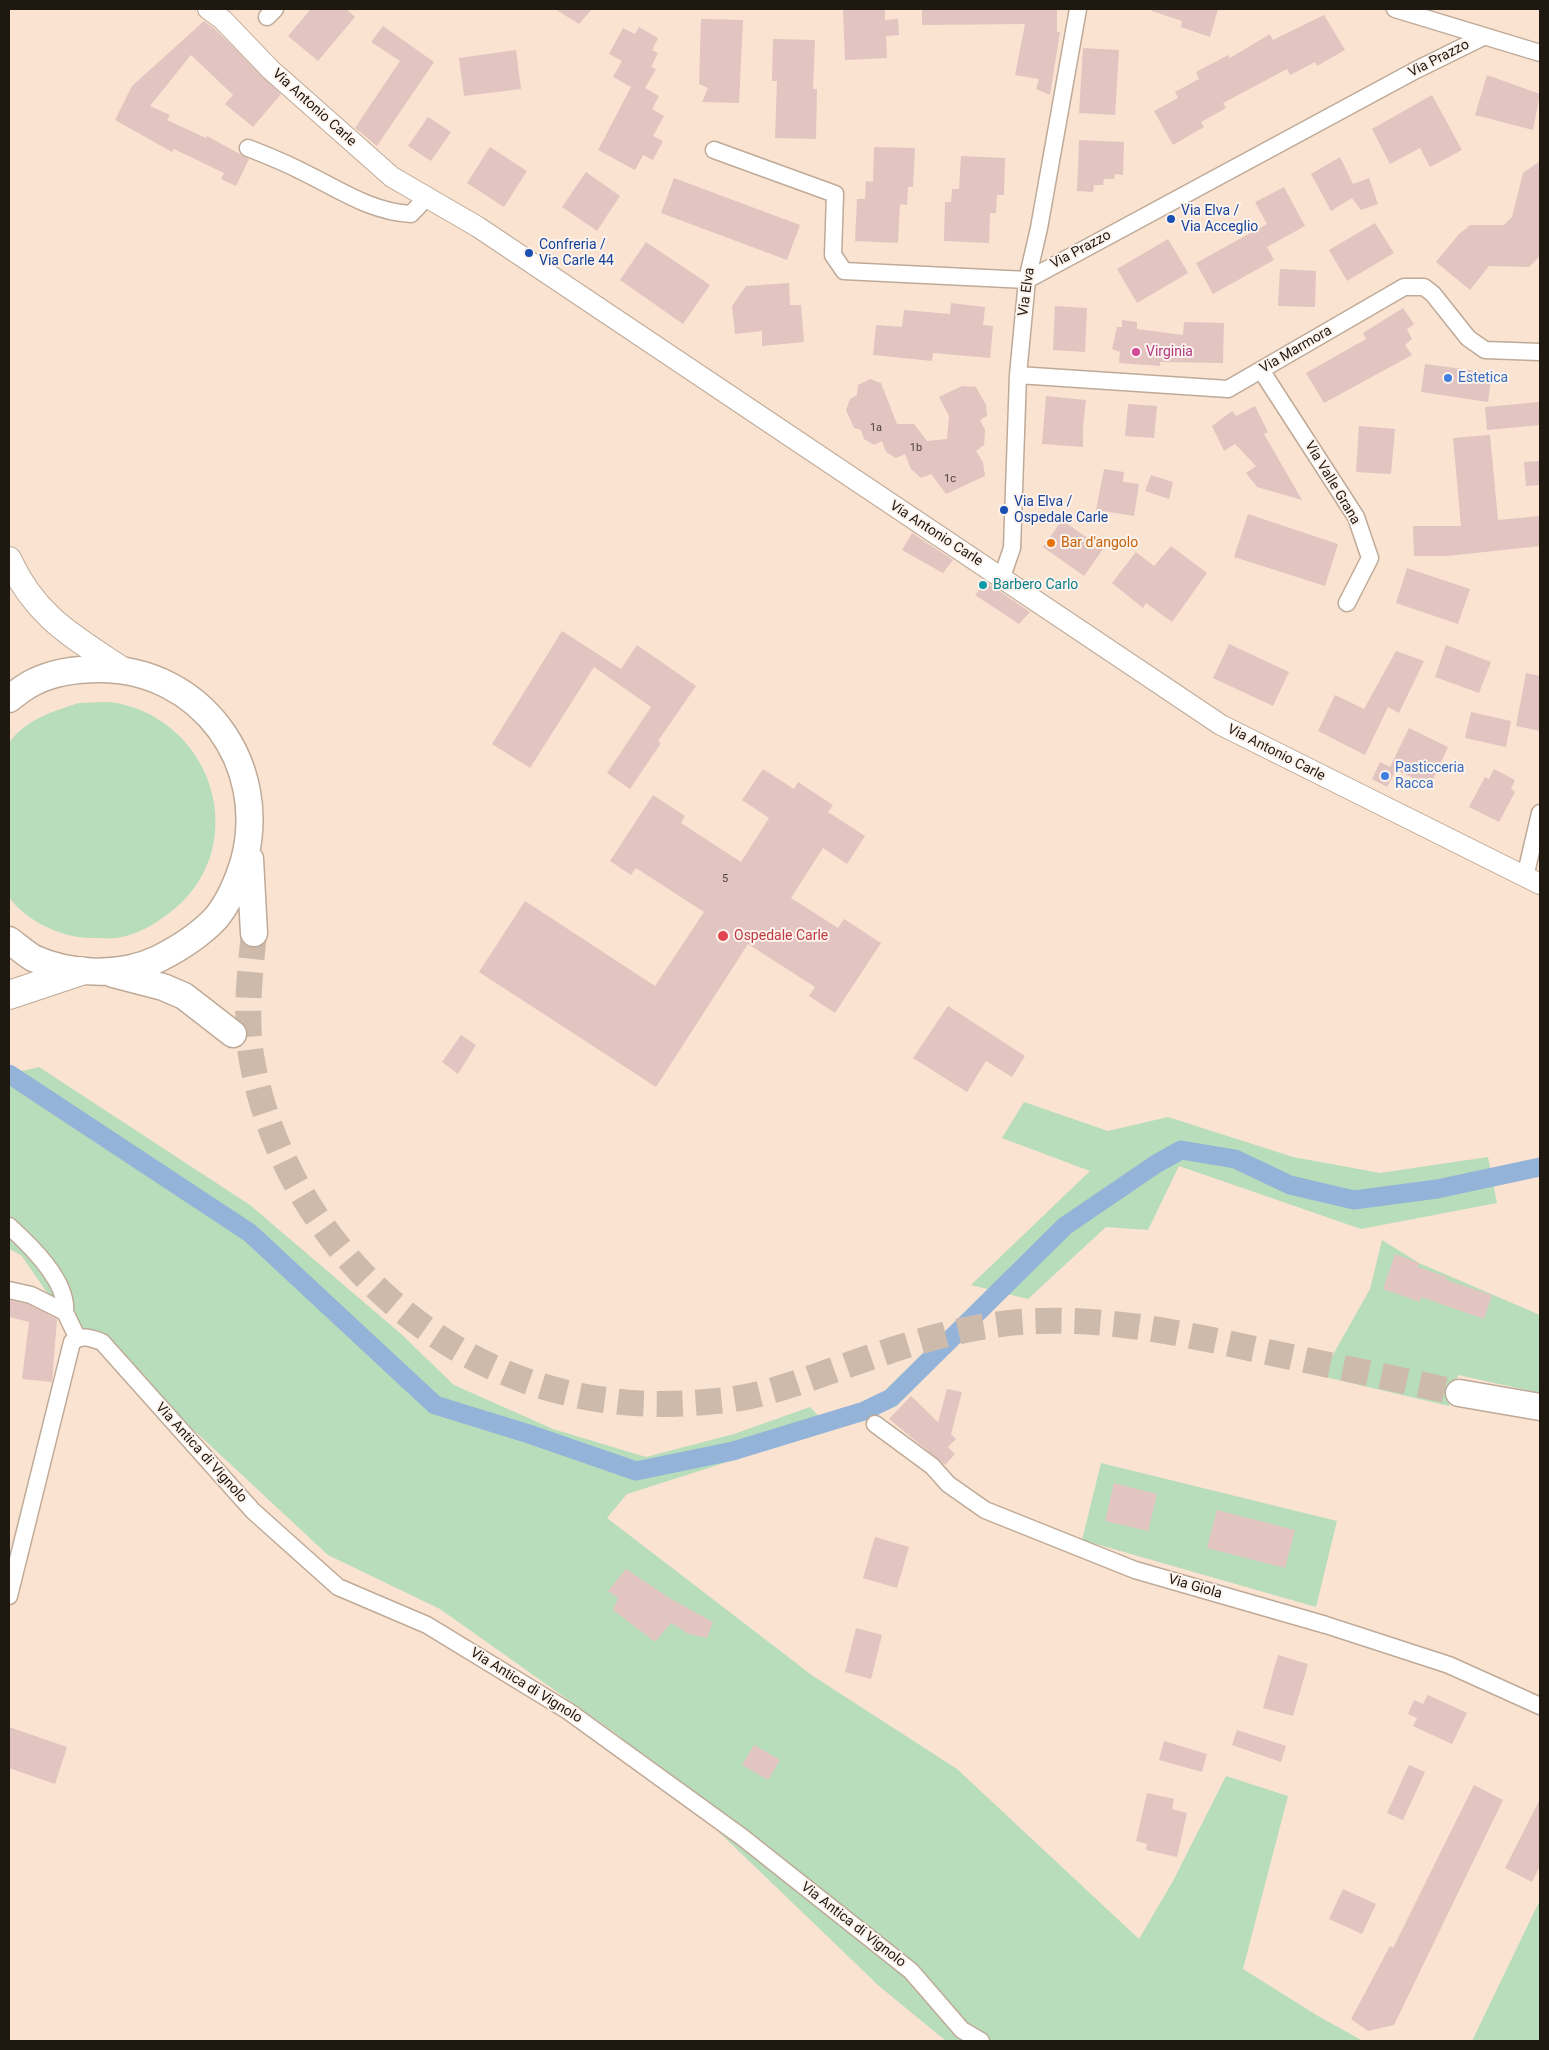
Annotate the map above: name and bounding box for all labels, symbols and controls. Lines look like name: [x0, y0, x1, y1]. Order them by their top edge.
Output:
street label: Via Prazzo: [1406, 37, 1472, 81]
street label: Via Antonio Carle: [268, 66, 360, 150]
place label: Via Elva / Via Acceglio: [1181, 203, 1258, 236]
marker: Via Elva / Via Acceglio: [1165, 213, 1177, 225]
street label: Via Prazzo: [1048, 227, 1114, 273]
place label: Confreria / Via Carle 44: [539, 237, 614, 270]
marker: Confreria / Via Carle 44: [523, 247, 535, 259]
street label: Via Elva: [1015, 267, 1039, 317]
street label: Via Marmora: [1257, 323, 1335, 377]
place label: Virginia: [1146, 344, 1193, 360]
marker: Virginia: [1130, 346, 1142, 358]
place label: Estetica: [1458, 370, 1508, 386]
marker: Estetica: [1442, 372, 1454, 384]
house number: 1a: [870, 421, 882, 435]
street label: Via Valle Grana: [1301, 438, 1363, 528]
house number: 1b: [910, 441, 922, 455]
house number: 1c: [944, 472, 956, 486]
place label: Via Elva / Ospedale Carle: [1014, 494, 1108, 526]
street label: Via Antonio Carle: [886, 498, 986, 570]
marker: Via Elva / Ospedale Carle: [998, 504, 1010, 516]
place label: Bar d'angolo: [1061, 535, 1138, 551]
marker: Bar d'angolo: [1045, 537, 1057, 549]
place label: Barbero Carlo: [993, 577, 1078, 593]
marker: Barbero Carlo: [977, 579, 989, 591]
street label: Via Antonio Carle: [1224, 721, 1328, 785]
place label: Pasticceria Racca: [1395, 760, 1464, 792]
marker: Pasticceria Racca: [1379, 770, 1391, 782]
house number: 5: [722, 872, 728, 886]
place label: Ospedale Carle: [734, 928, 828, 944]
marker: Ospedale Carle: [716, 929, 730, 943]
street label: Via Antica di Vignolo: [152, 1400, 250, 1506]
street label: Via Giola: [1166, 1571, 1224, 1603]
street label: Via Antica di Vignolo: [467, 1645, 585, 1727]
street label: Via Antica di Vignolo: [797, 1879, 909, 1971]

